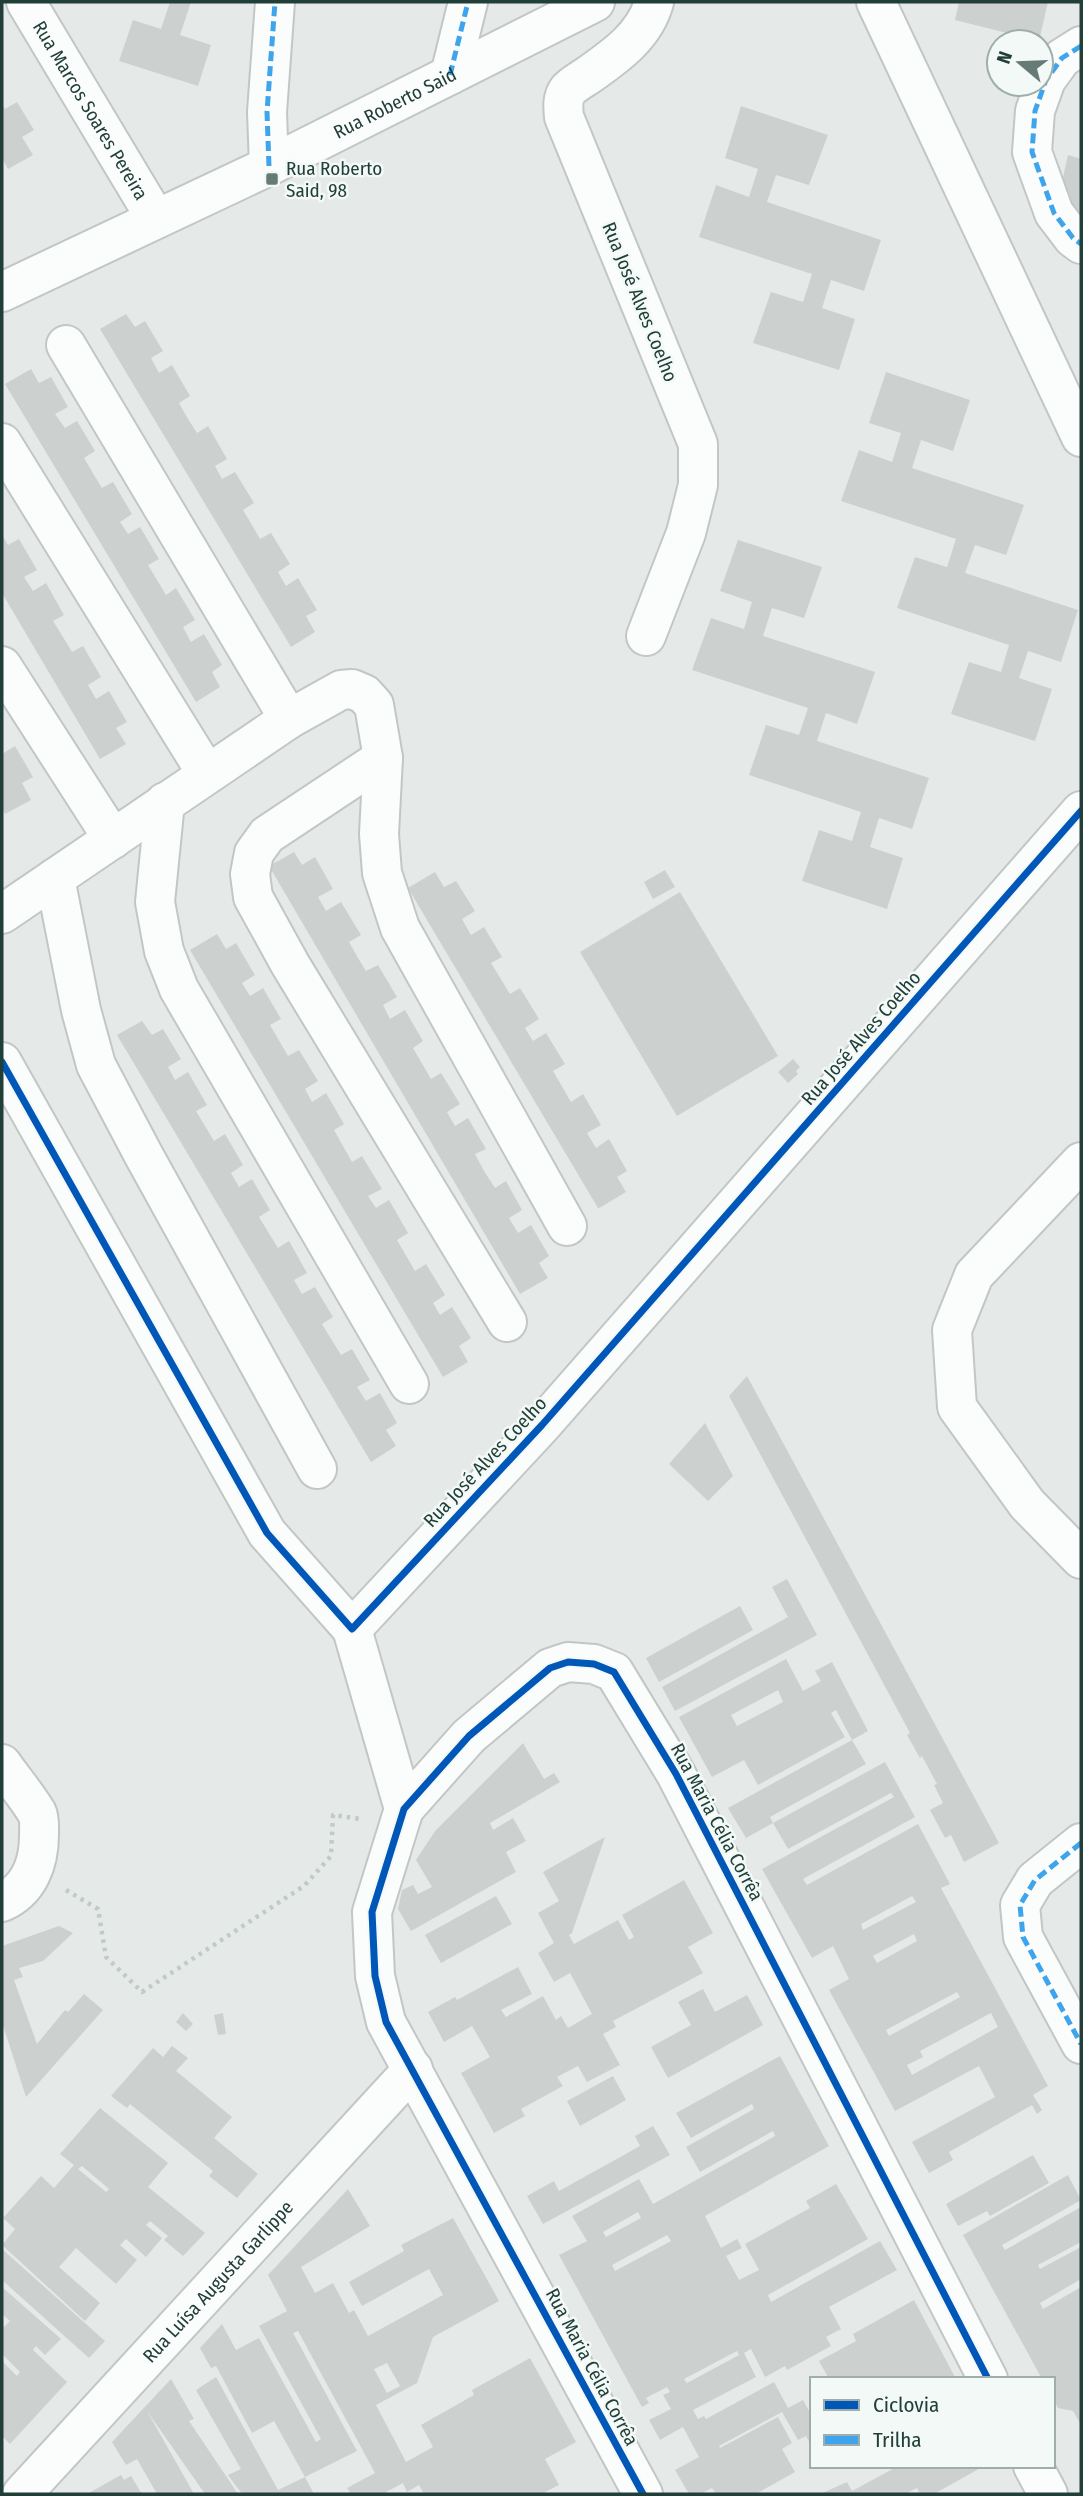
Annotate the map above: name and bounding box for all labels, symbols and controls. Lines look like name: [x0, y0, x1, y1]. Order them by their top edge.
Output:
street label: Rua Marcos Soares Pereira: [28, 16, 153, 204]
north arrow: [985, 28, 1055, 98]
text: N: [992, 48, 1017, 67]
street label: Rua Roberto Said: [330, 62, 460, 143]
place label: Rua Roberto Said, 98: [286, 157, 382, 202]
marker: Rua Roberto Said, 98: [264, 171, 280, 187]
street label: Rua José Alves Coelho: [597, 219, 683, 385]
street label: Rua José Alves Coelho: [797, 966, 925, 1110]
street label: Rua José Alves Coelho: [419, 1392, 551, 1532]
street label: Rua Maria Célia Corrêa: [666, 1739, 768, 1905]
street label: Rua Luísa Augusta Garlippe: [138, 2196, 298, 2367]
street label: Rua Maria Célia Corrêa: [541, 2284, 643, 2450]
legend: [810, 2377, 1055, 2468]
text: Ciclovia: [873, 2392, 939, 2418]
text: Trilha: [873, 2427, 922, 2453]

